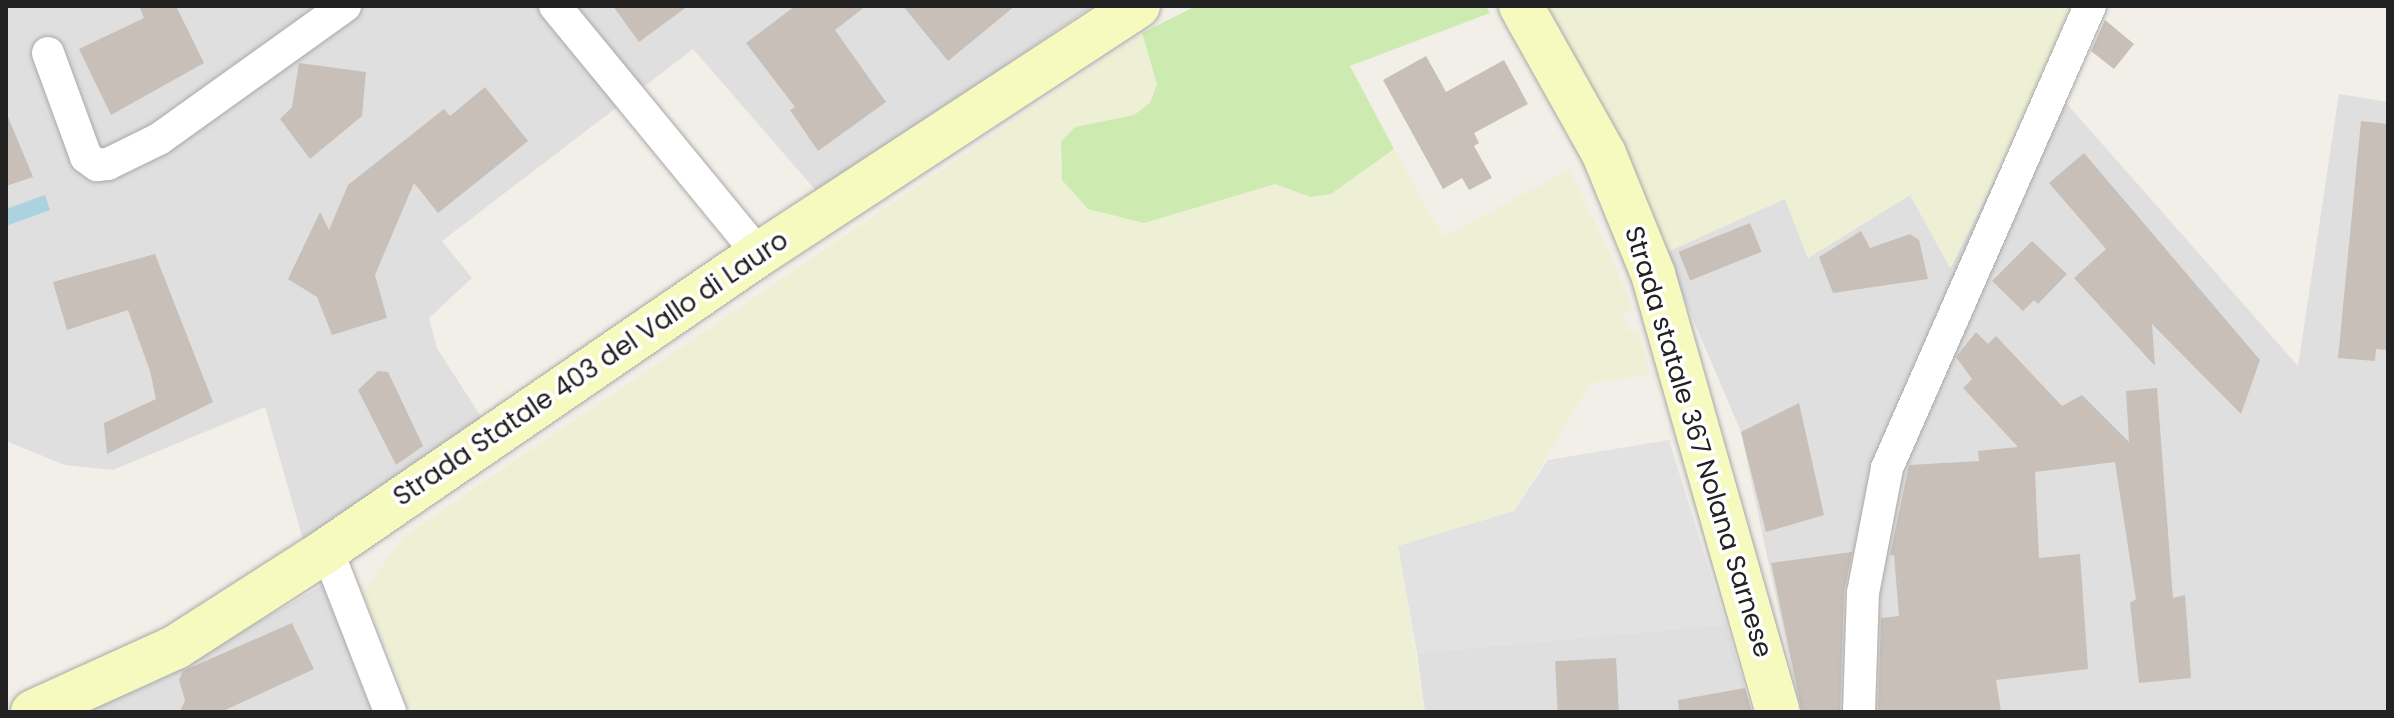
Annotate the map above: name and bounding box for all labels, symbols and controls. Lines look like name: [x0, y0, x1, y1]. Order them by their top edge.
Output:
street label: Strada statale 367 Nolana Sarnese: [1617, 223, 1779, 661]
street label: Strada Statale 403 del Vallo di Lauro: [388, 225, 794, 513]

